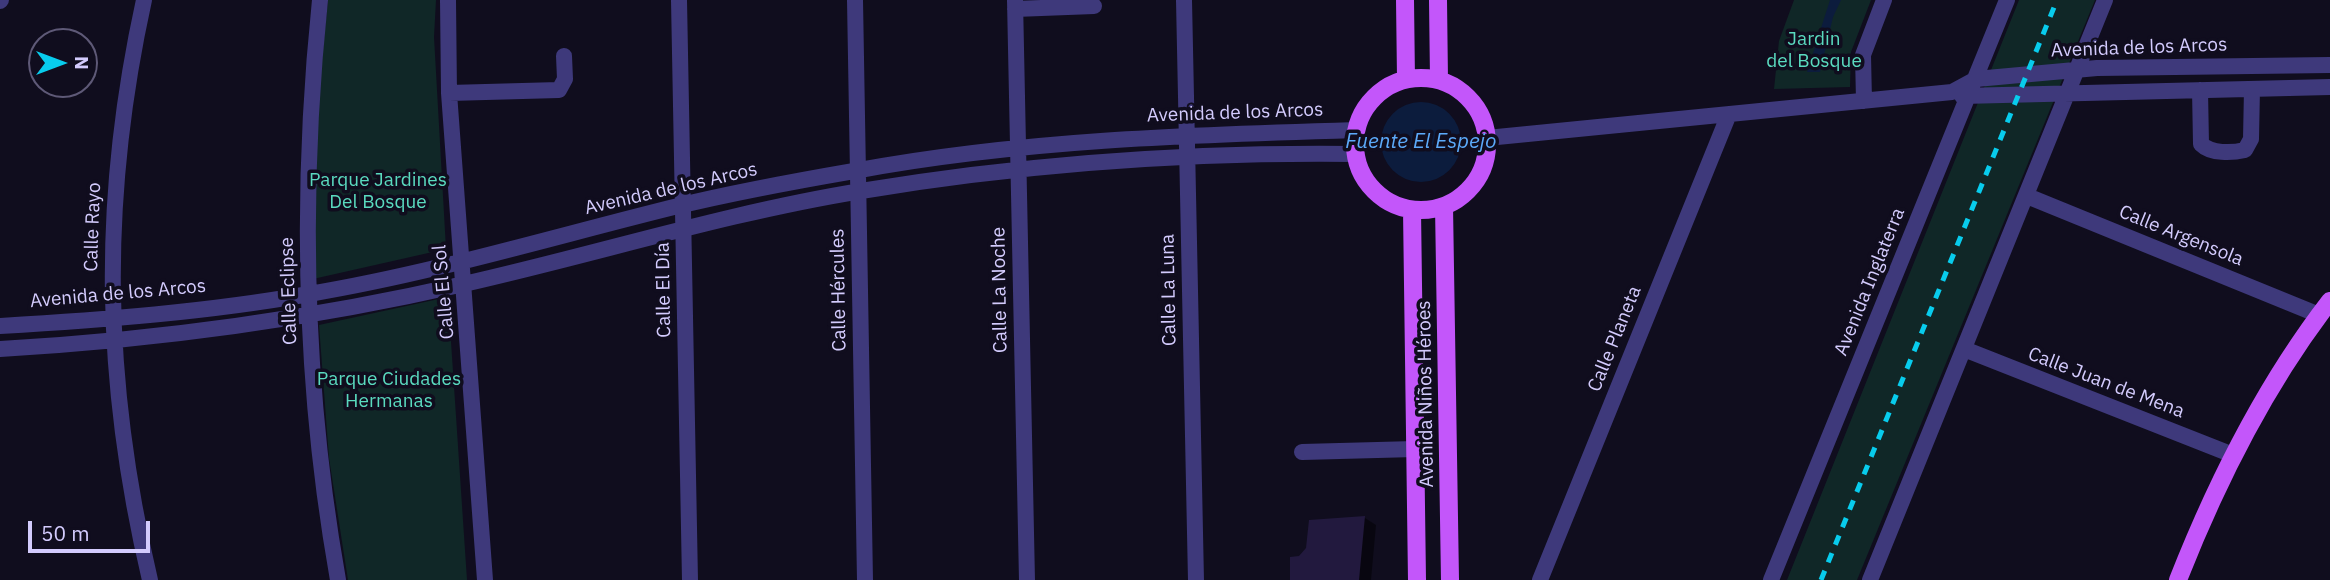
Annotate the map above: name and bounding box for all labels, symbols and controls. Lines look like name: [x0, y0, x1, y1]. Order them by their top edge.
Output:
north arrow: [28, 28, 98, 98]
park label: Jardin del Bosque: [1766, 29, 1862, 73]
street label: Avenida de los Arcos: [2050, 34, 2228, 62]
text: N: [70, 56, 94, 70]
street label: Avenida de los Arcos: [1146, 99, 1324, 127]
water label: Fuente El Espejo: [1345, 129, 1497, 155]
street label: Avenida de los Arcos: [582, 158, 760, 220]
park label: Parque Jardines Del Bosque: [309, 170, 447, 214]
street label: Calle Rayo: [80, 182, 106, 272]
street label: Calle Argensola: [2115, 201, 2247, 271]
street label: Avenida Inglaterra: [1830, 205, 1910, 359]
street label: Calle La Noche: [988, 227, 1012, 353]
street label: Calle Hércules: [827, 228, 851, 352]
street label: Calle La Luna: [1157, 234, 1181, 346]
street label: Calle Eclipse: [276, 237, 302, 345]
street label: Calle El Día: [652, 242, 676, 338]
street label: Calle El Sol: [429, 244, 459, 340]
street label: Avenida de los Arcos: [29, 275, 207, 313]
street label: Calle Planeta: [1583, 283, 1647, 395]
street label: Avenida Niños Héroes: [1413, 300, 1439, 488]
street label: Calle Juan de Mena: [2025, 343, 2187, 423]
park label: Parque Ciudades Hermanas: [317, 369, 461, 413]
scale bar: [32, 506, 154, 550]
text: 50 m: [41, 519, 90, 547]

